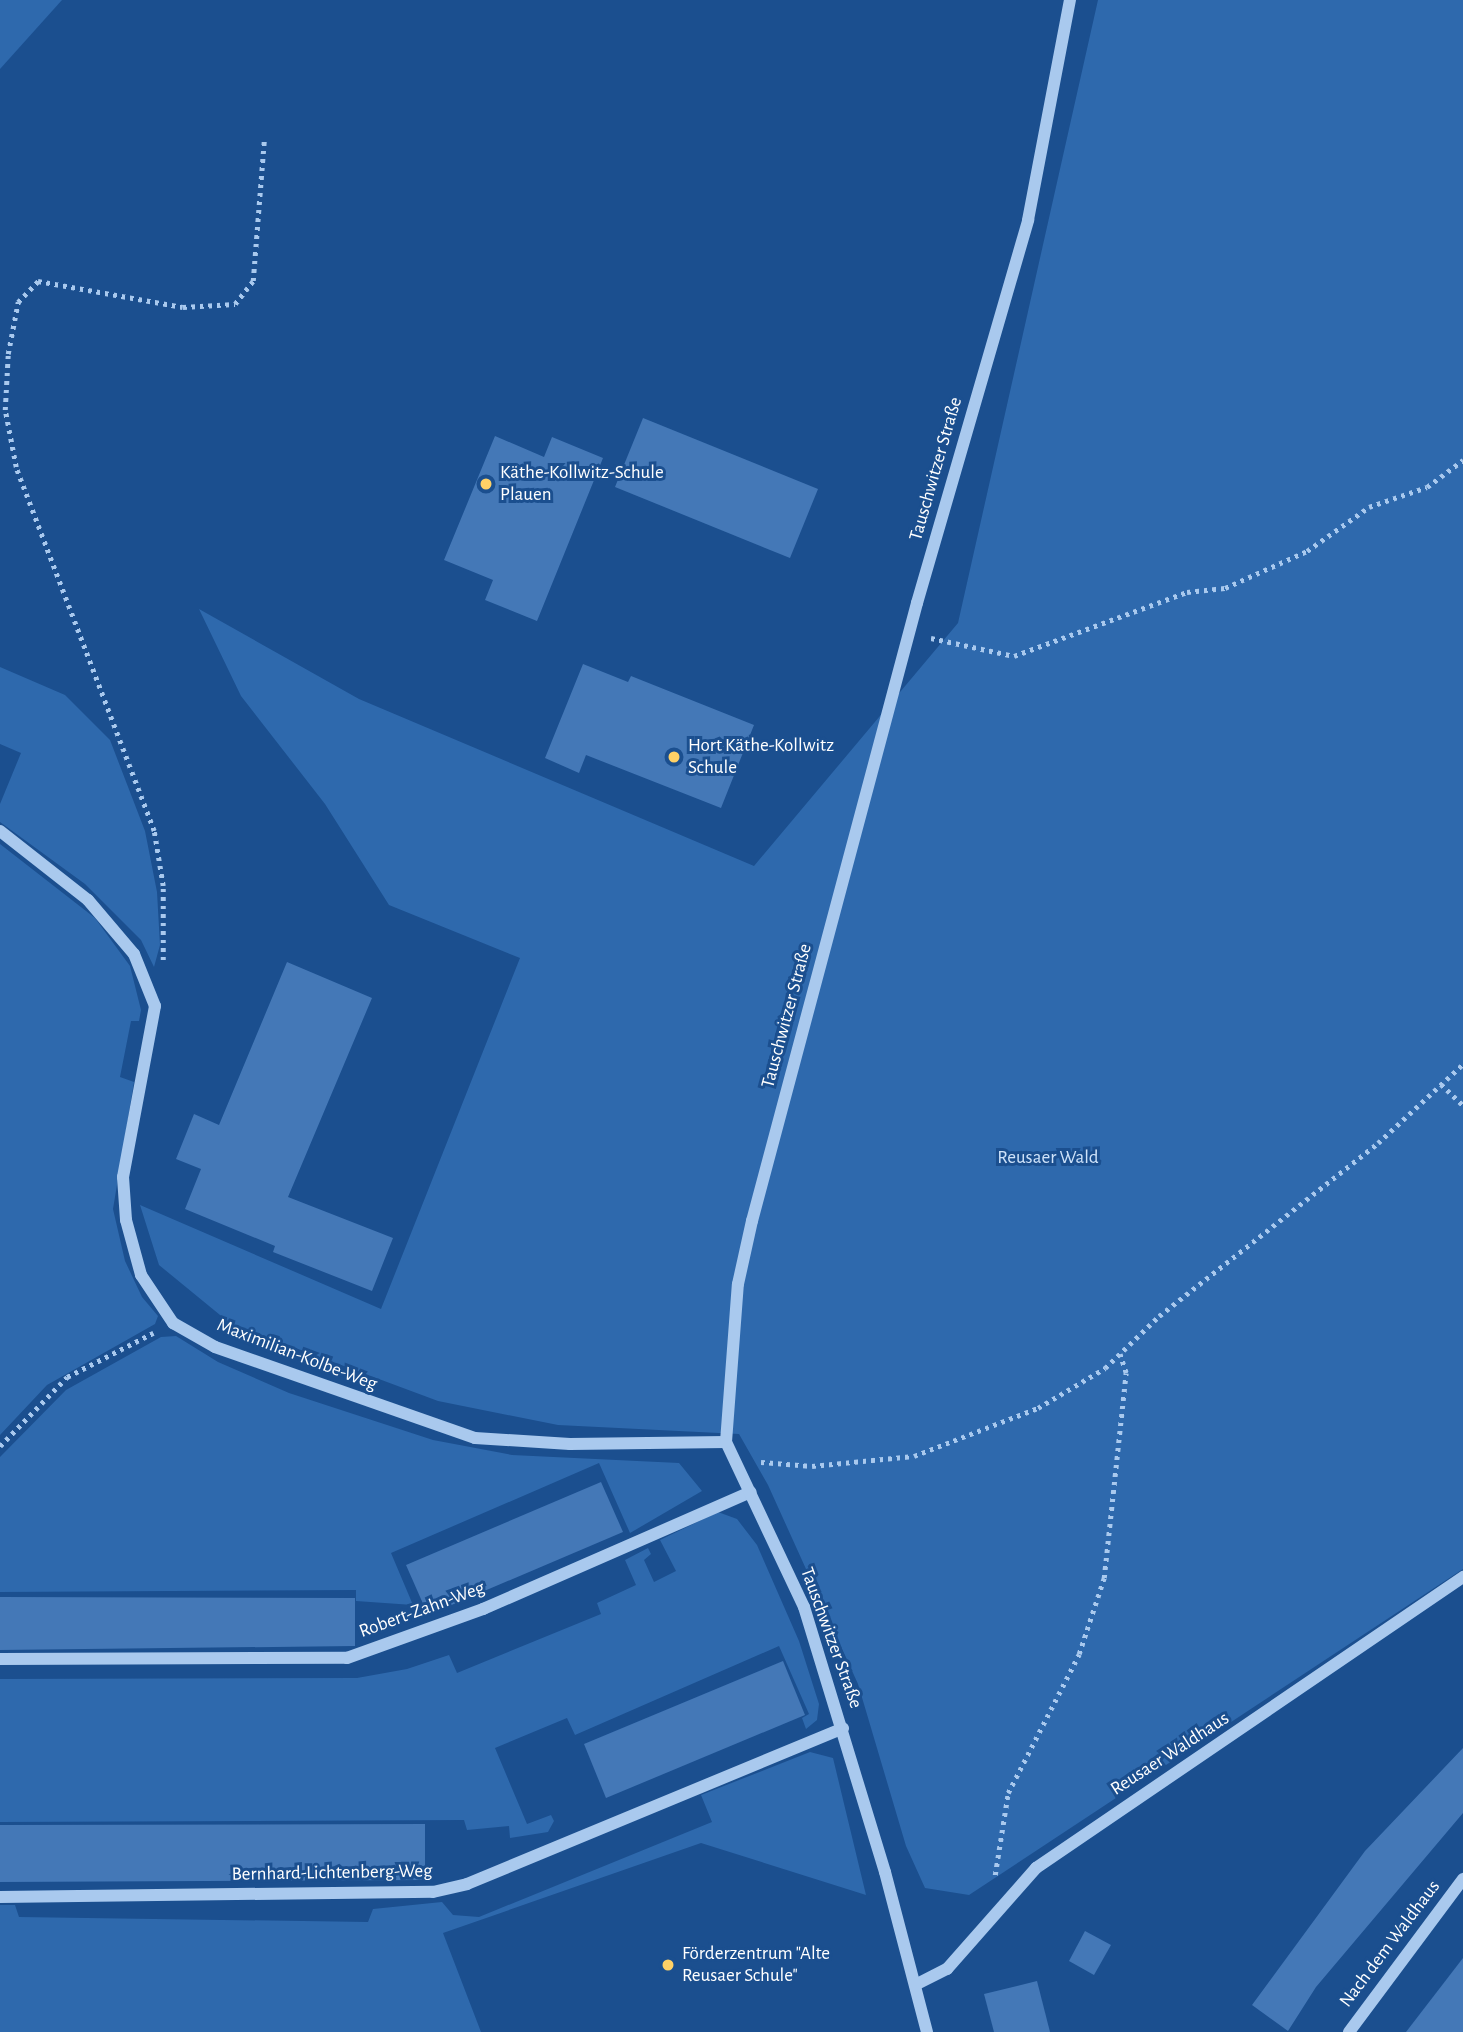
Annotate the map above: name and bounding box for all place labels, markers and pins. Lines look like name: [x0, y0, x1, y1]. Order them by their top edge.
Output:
place label: Käthe-Kollwitz-Schule Plauen: [500, 462, 664, 506]
marker: Käthe-Kollwitz-Schule Plauen: [478, 476, 494, 492]
place label: Hort Käthe-Kollwitz Schule: [688, 735, 834, 779]
marker: Hort Käthe-Kollwitz Schule: [666, 749, 682, 765]
place label: Förderzentrum "Alte Reusaer Schule": [682, 1943, 830, 1987]
marker: Förderzentrum "Alte Reusaer Schule": [660, 1957, 676, 1973]

